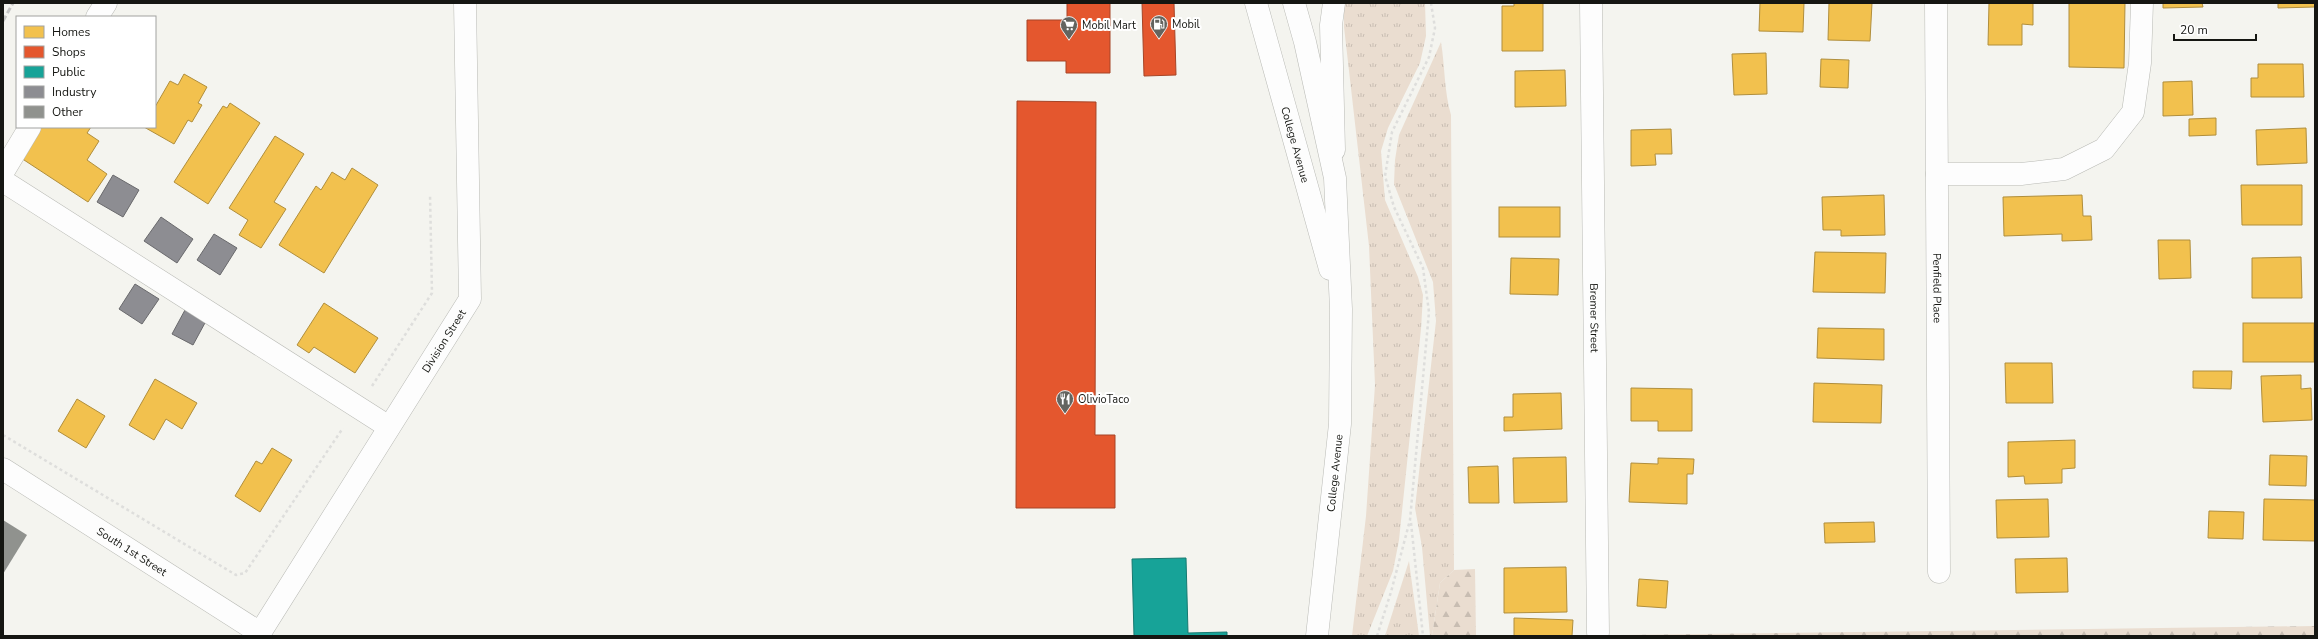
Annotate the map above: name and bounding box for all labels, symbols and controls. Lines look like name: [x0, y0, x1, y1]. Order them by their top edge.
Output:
fuel station icon: Mobil: [1149, 14, 1169, 39]
supermarket icon: Mobil Mart: [1059, 15, 1079, 40]
legend: [16, 16, 156, 128]
scale bar: [2174, 16, 2256, 42]
place label: Mobil: [1172, 17, 1200, 32]
place label: Mobil Mart: [1082, 18, 1136, 33]
text: 20 m: [2180, 22, 2208, 38]
text: Homes: [52, 24, 90, 40]
text: Shops: [52, 44, 86, 60]
text: Public: [52, 64, 86, 80]
text: Industry: [52, 84, 97, 100]
text: Other: [52, 104, 84, 120]
street label: College Avenue: [1278, 105, 1313, 184]
street label: Penfield Place: [1930, 253, 1945, 323]
street label: Bremer Street: [1587, 283, 1602, 353]
street label: Division Street: [418, 306, 469, 375]
restaurant icon: OlivioTaco: [1055, 389, 1075, 414]
place label: OlivioTaco: [1078, 392, 1129, 407]
street label: College Avenue: [1323, 433, 1347, 513]
street label: South 1st Street: [94, 523, 170, 579]

